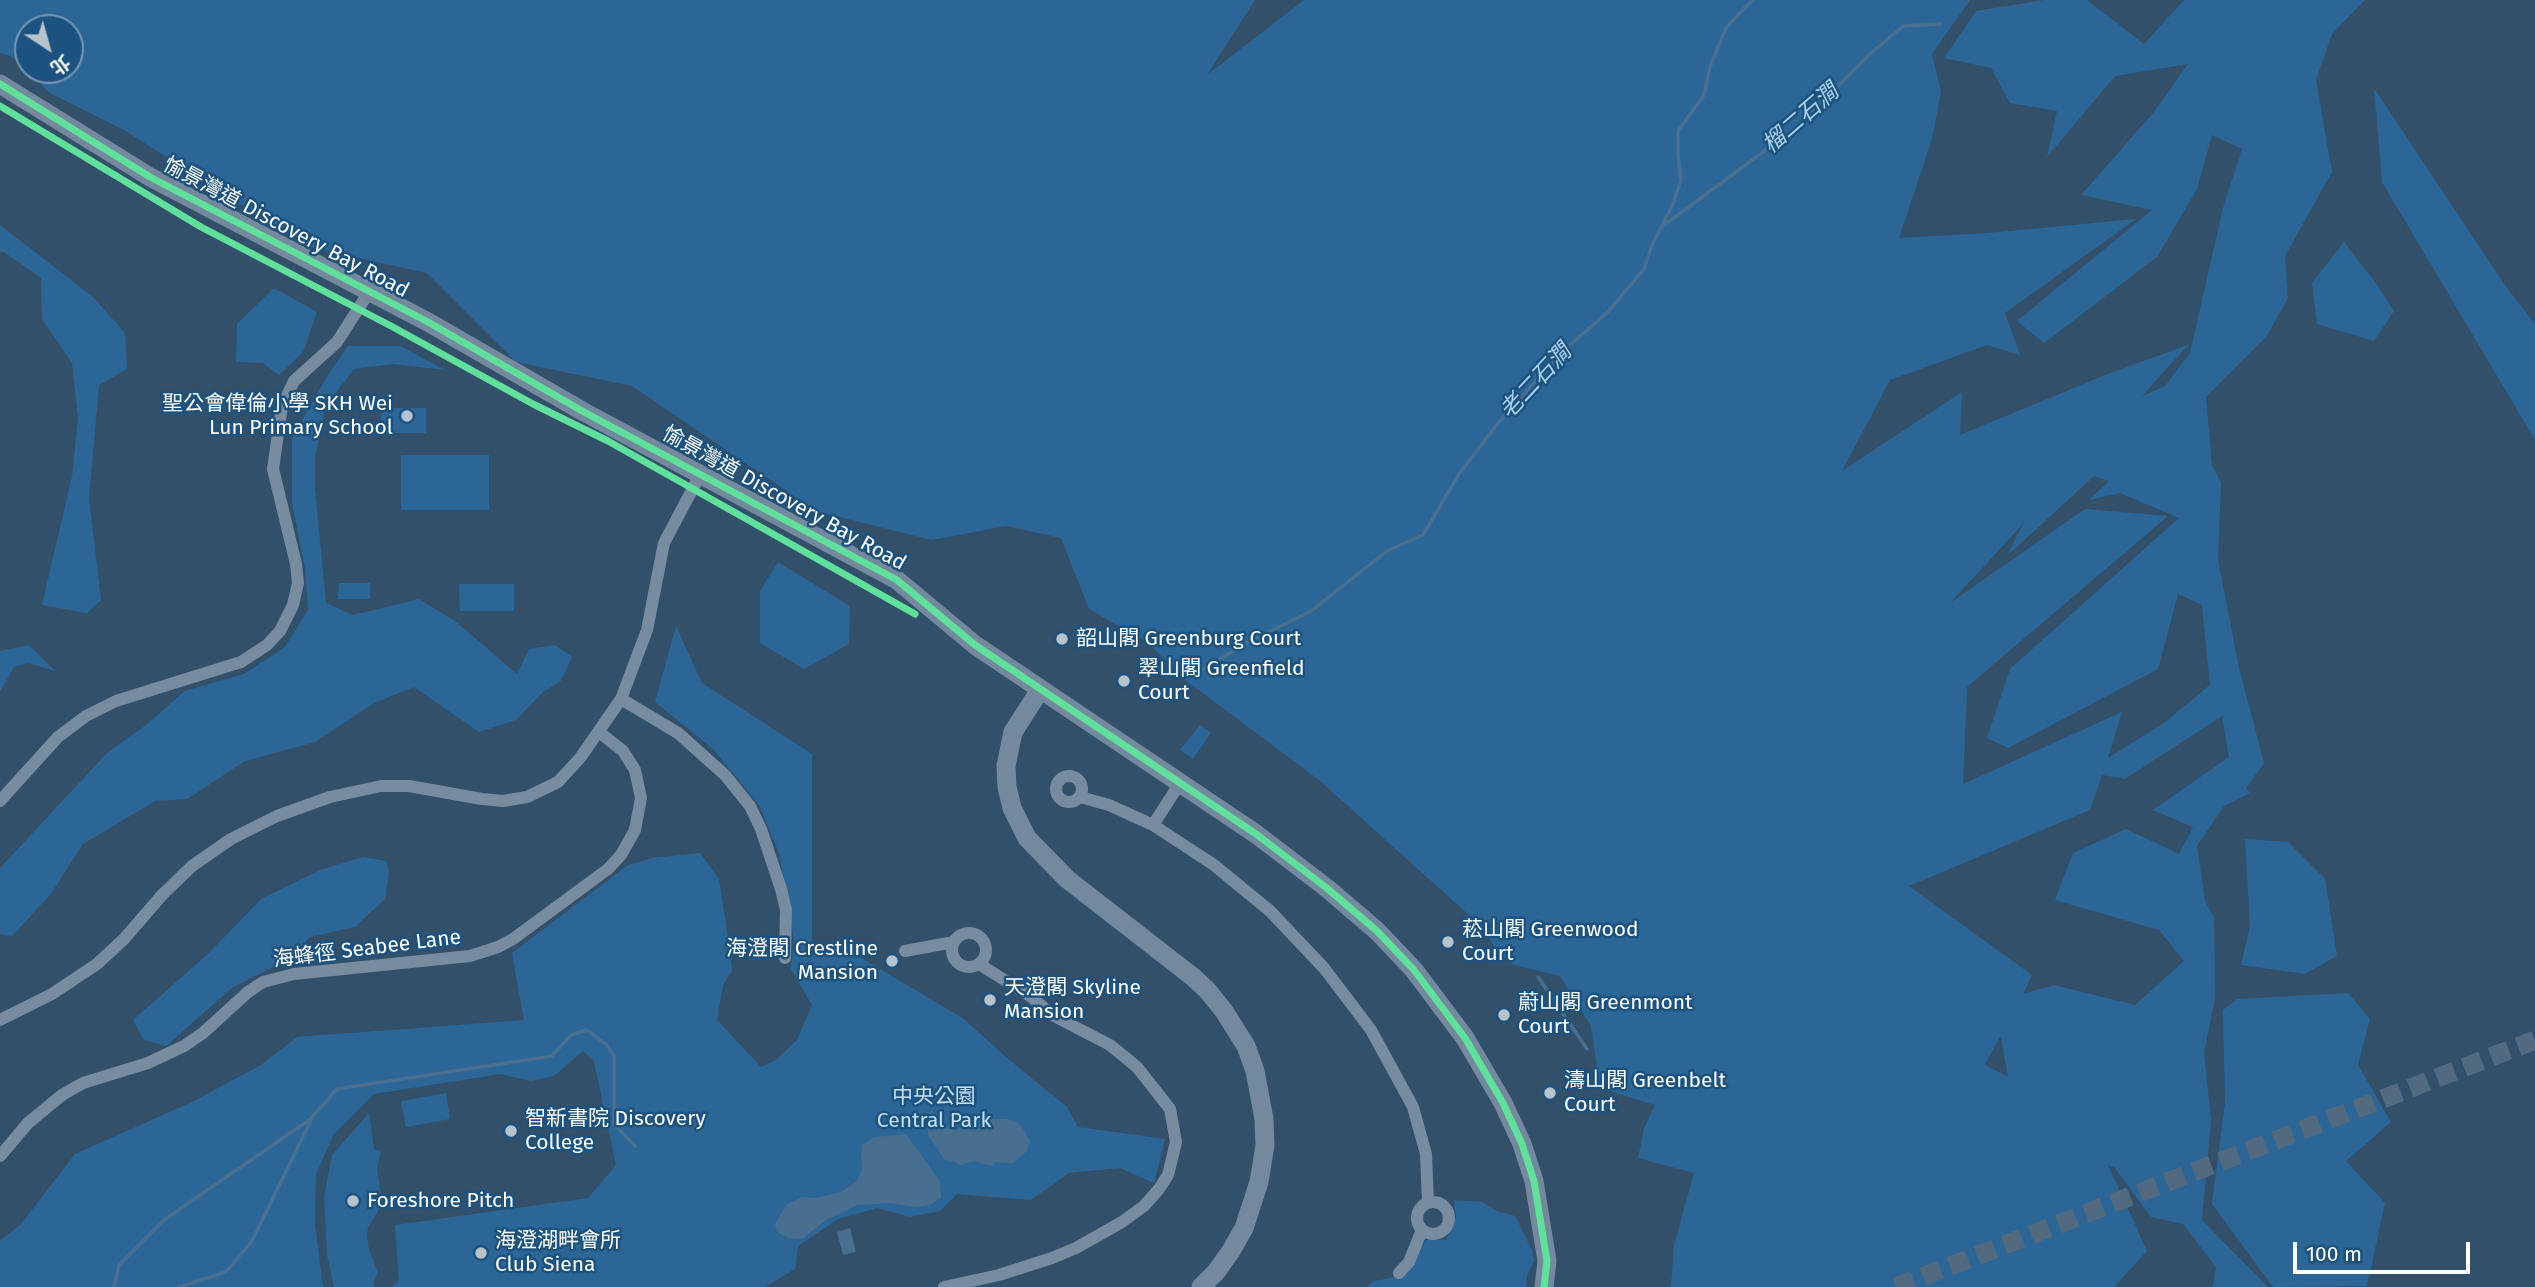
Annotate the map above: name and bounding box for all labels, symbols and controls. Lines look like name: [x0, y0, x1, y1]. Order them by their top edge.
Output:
north arrow: [14, 14, 84, 84]
text: 北: [46, 50, 75, 80]
water label: 榴二石澗: [1757, 78, 1845, 160]
street label: 愉景灣道 Discovery Bay Road: [159, 152, 413, 304]
water label: 老二石澗: [1495, 339, 1577, 425]
place label: 聖公會偉倫小學 SKH Wei Lun Primary School: [162, 391, 393, 441]
marker: 聖公會偉倫小學 SKH Wei Lun Primary School: [399, 408, 415, 424]
street label: 愉景灣道 Discovery Bay Road: [658, 421, 910, 577]
place label: 韶山閣 Greenburg Court: [1076, 626, 1301, 652]
marker: 韶山閣 Greenburg Court: [1054, 631, 1070, 647]
place label: 翠山閣 Greenfield Court: [1138, 656, 1305, 706]
marker: 翠山閣 Greenfield Court: [1116, 673, 1132, 689]
place label: 菘山閣 Greenwood Court: [1462, 917, 1639, 967]
street label: 海蜂徑 Seabee Lane: [272, 925, 462, 973]
marker: 菘山閣 Greenwood Court: [1440, 934, 1456, 950]
place label: 海澄閣 Crestline Mansion: [726, 936, 878, 986]
marker: 海澄閣 Crestline Mansion: [884, 953, 900, 969]
place label: 天澄閣 Skyline Mansion: [1004, 975, 1141, 1025]
place label: 蔚山閣 Greenmont Court: [1518, 990, 1693, 1040]
marker: 天澄閣 Skyline Mansion: [982, 992, 998, 1008]
marker: 蔚山閣 Greenmont Court: [1496, 1007, 1512, 1023]
place label: 濤山閣 Greenbelt Court: [1564, 1068, 1726, 1118]
park label: 中央公園 Central Park: [877, 1084, 991, 1134]
marker: 濤山閣 Greenbelt Court: [1542, 1085, 1558, 1101]
place label: 智新書院 Discovery College: [525, 1106, 706, 1156]
marker: 智新書院 Discovery College: [503, 1123, 519, 1139]
place label: Foreshore Pitch: [367, 1188, 514, 1214]
marker: Foreshore Pitch: [345, 1193, 361, 1209]
place label: 海澄湖畔會所 Club Siena: [495, 1228, 621, 1278]
scale bar: [2297, 1228, 2474, 1272]
text: 100 m: [2306, 1241, 2362, 1267]
marker: 海澄湖畔會所 Club Siena: [473, 1245, 489, 1261]

